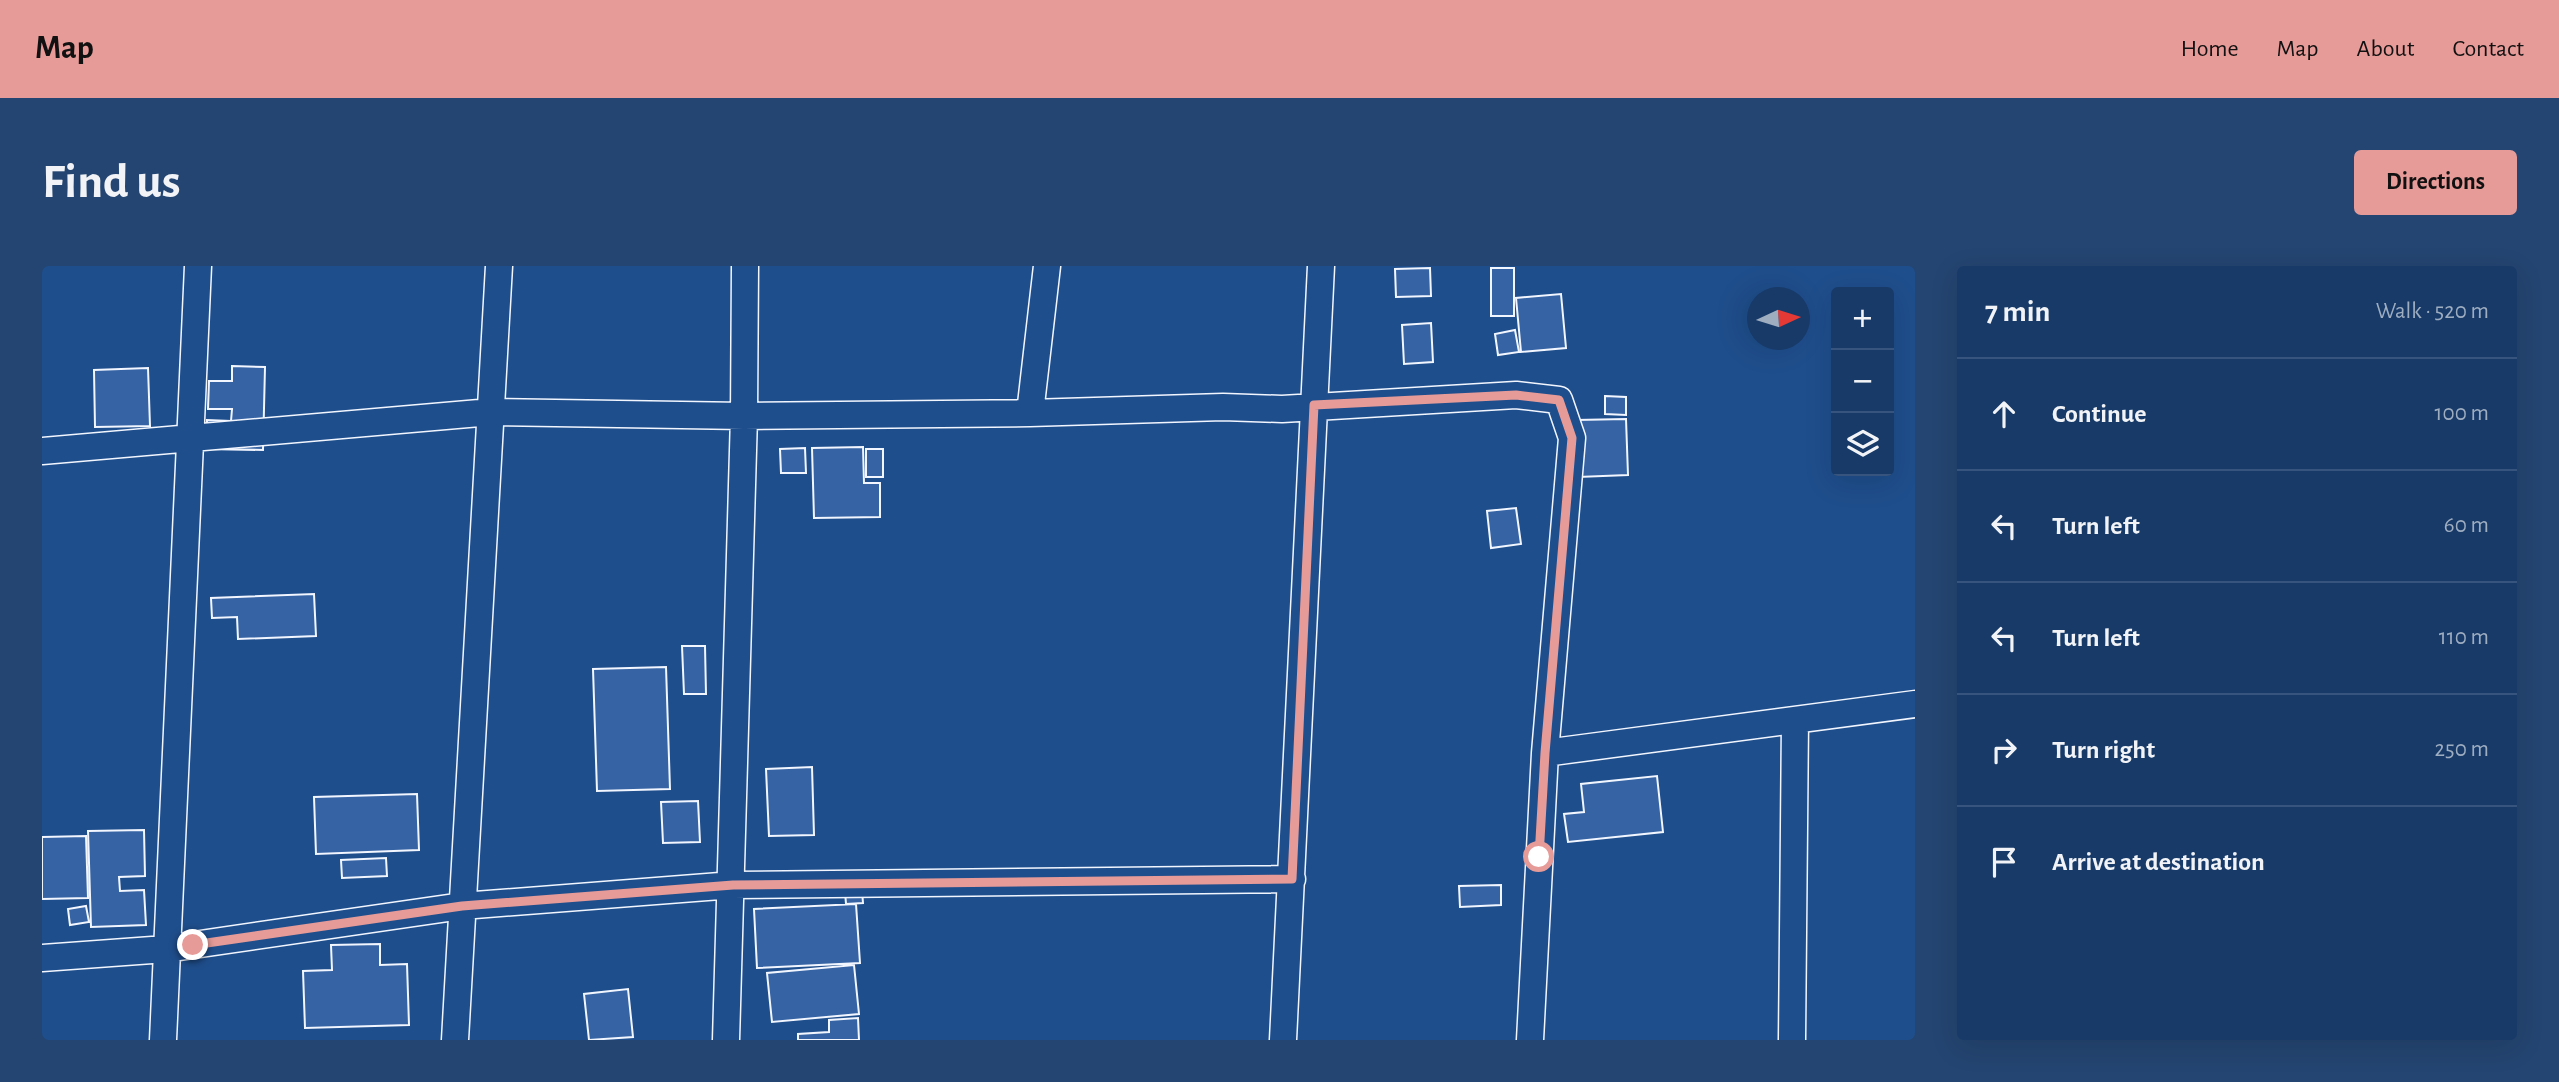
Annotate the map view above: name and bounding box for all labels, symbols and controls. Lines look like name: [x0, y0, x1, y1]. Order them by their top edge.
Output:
text: Map: [35, 32, 94, 65]
text: Home: [2181, 37, 2239, 61]
text: Map: [2277, 37, 2319, 61]
text: About: [2357, 37, 2414, 61]
text: Contact: [2452, 37, 2524, 61]
button: Directions: [2354, 150, 2517, 215]
text: Find us: [42, 158, 181, 207]
north arrow: [1747, 287, 1810, 350]
map controls: [1831, 287, 1894, 476]
button: +: [1831, 287, 1894, 350]
text: 7 min: [1985, 297, 2050, 327]
text: Walk · 520 m: [2376, 300, 2489, 323]
button: −: [1831, 350, 1894, 413]
icon: ahead: [1985, 395, 2023, 433]
text: Continue: [2052, 401, 2147, 427]
text: 100 m: [2435, 402, 2489, 425]
button: layers: [1831, 413, 1894, 476]
icon: left: [1985, 507, 2023, 545]
text: Turn left: [2052, 513, 2140, 539]
text: 60 m: [2444, 514, 2489, 537]
icon: left: [1985, 619, 2023, 657]
text: Turn left: [2052, 625, 2140, 651]
text: 110 m: [2439, 626, 2489, 649]
icon: right: [1985, 731, 2023, 769]
text: Turn right: [2052, 737, 2155, 763]
text: 250 m: [2435, 738, 2489, 761]
route start: [1523, 841, 1554, 872]
icon: arrive: [1985, 843, 2023, 881]
text: Arrive at destination: [2052, 849, 2265, 875]
route end: [177, 929, 208, 960]

